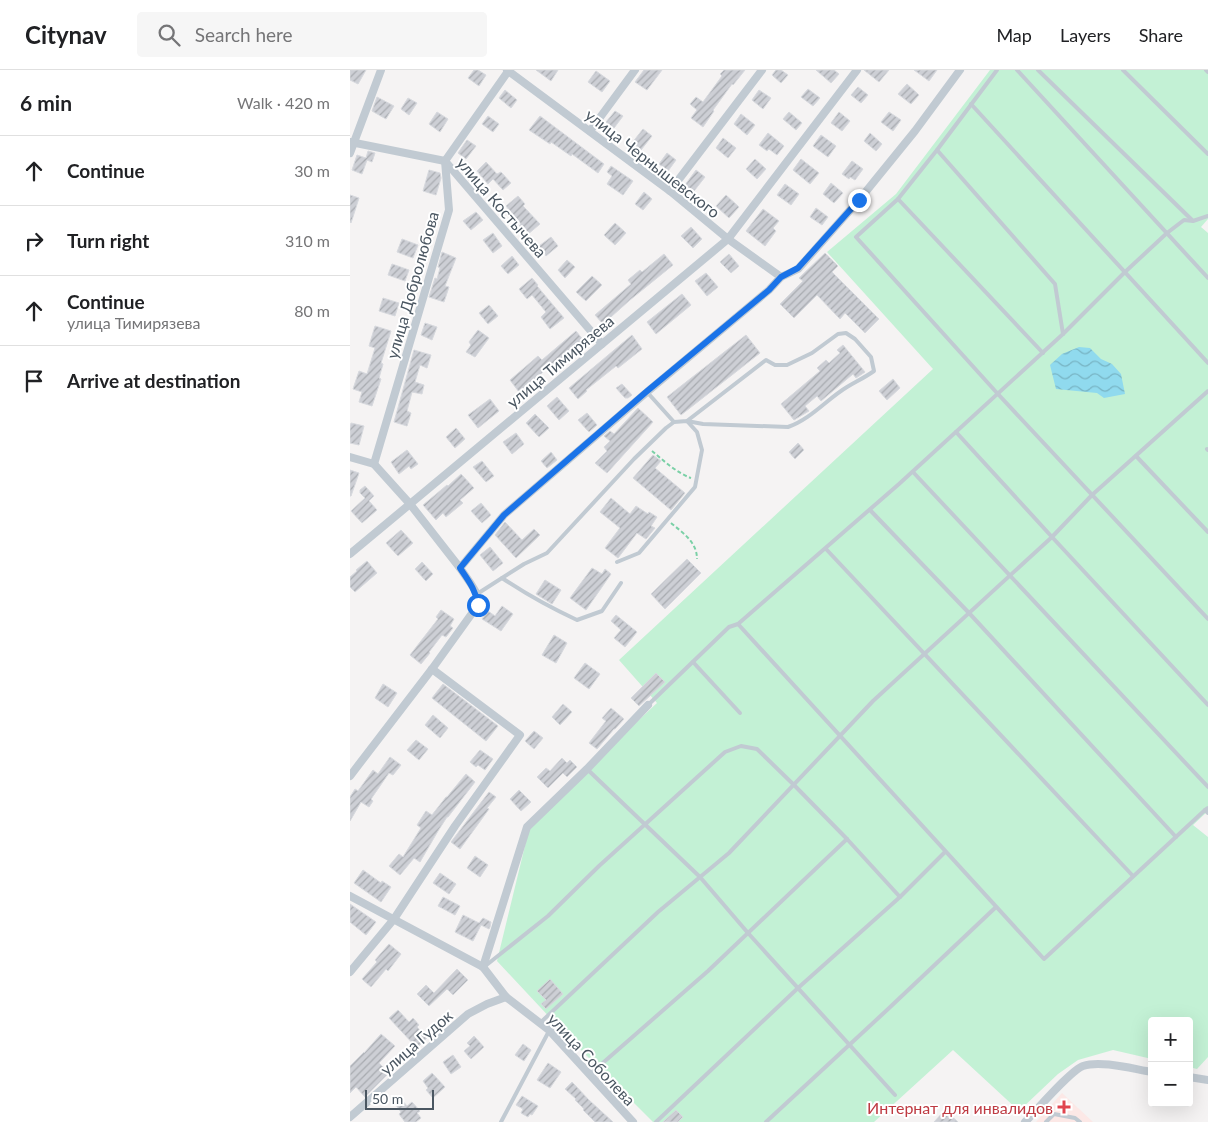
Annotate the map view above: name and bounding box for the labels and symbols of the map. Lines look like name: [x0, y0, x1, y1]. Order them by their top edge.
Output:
street label: улица Чернышевского: [582, 105, 724, 221]
street label: улица Костычева: [453, 153, 551, 261]
route end: [848, 189, 871, 212]
street label: улица Добролюбова: [382, 209, 442, 361]
street label: улица Тимирязева: [503, 311, 617, 411]
route start: [467, 594, 490, 617]
street label: улица Гудок: [376, 1005, 457, 1079]
street label: улица Соболева: [544, 1009, 640, 1109]
scale bar: [365, 1087, 434, 1110]
place label: Интернат для инвалидов: [867, 1098, 1053, 1117]
marker: Интернат для инвалидов: [1057, 1100, 1071, 1114]

